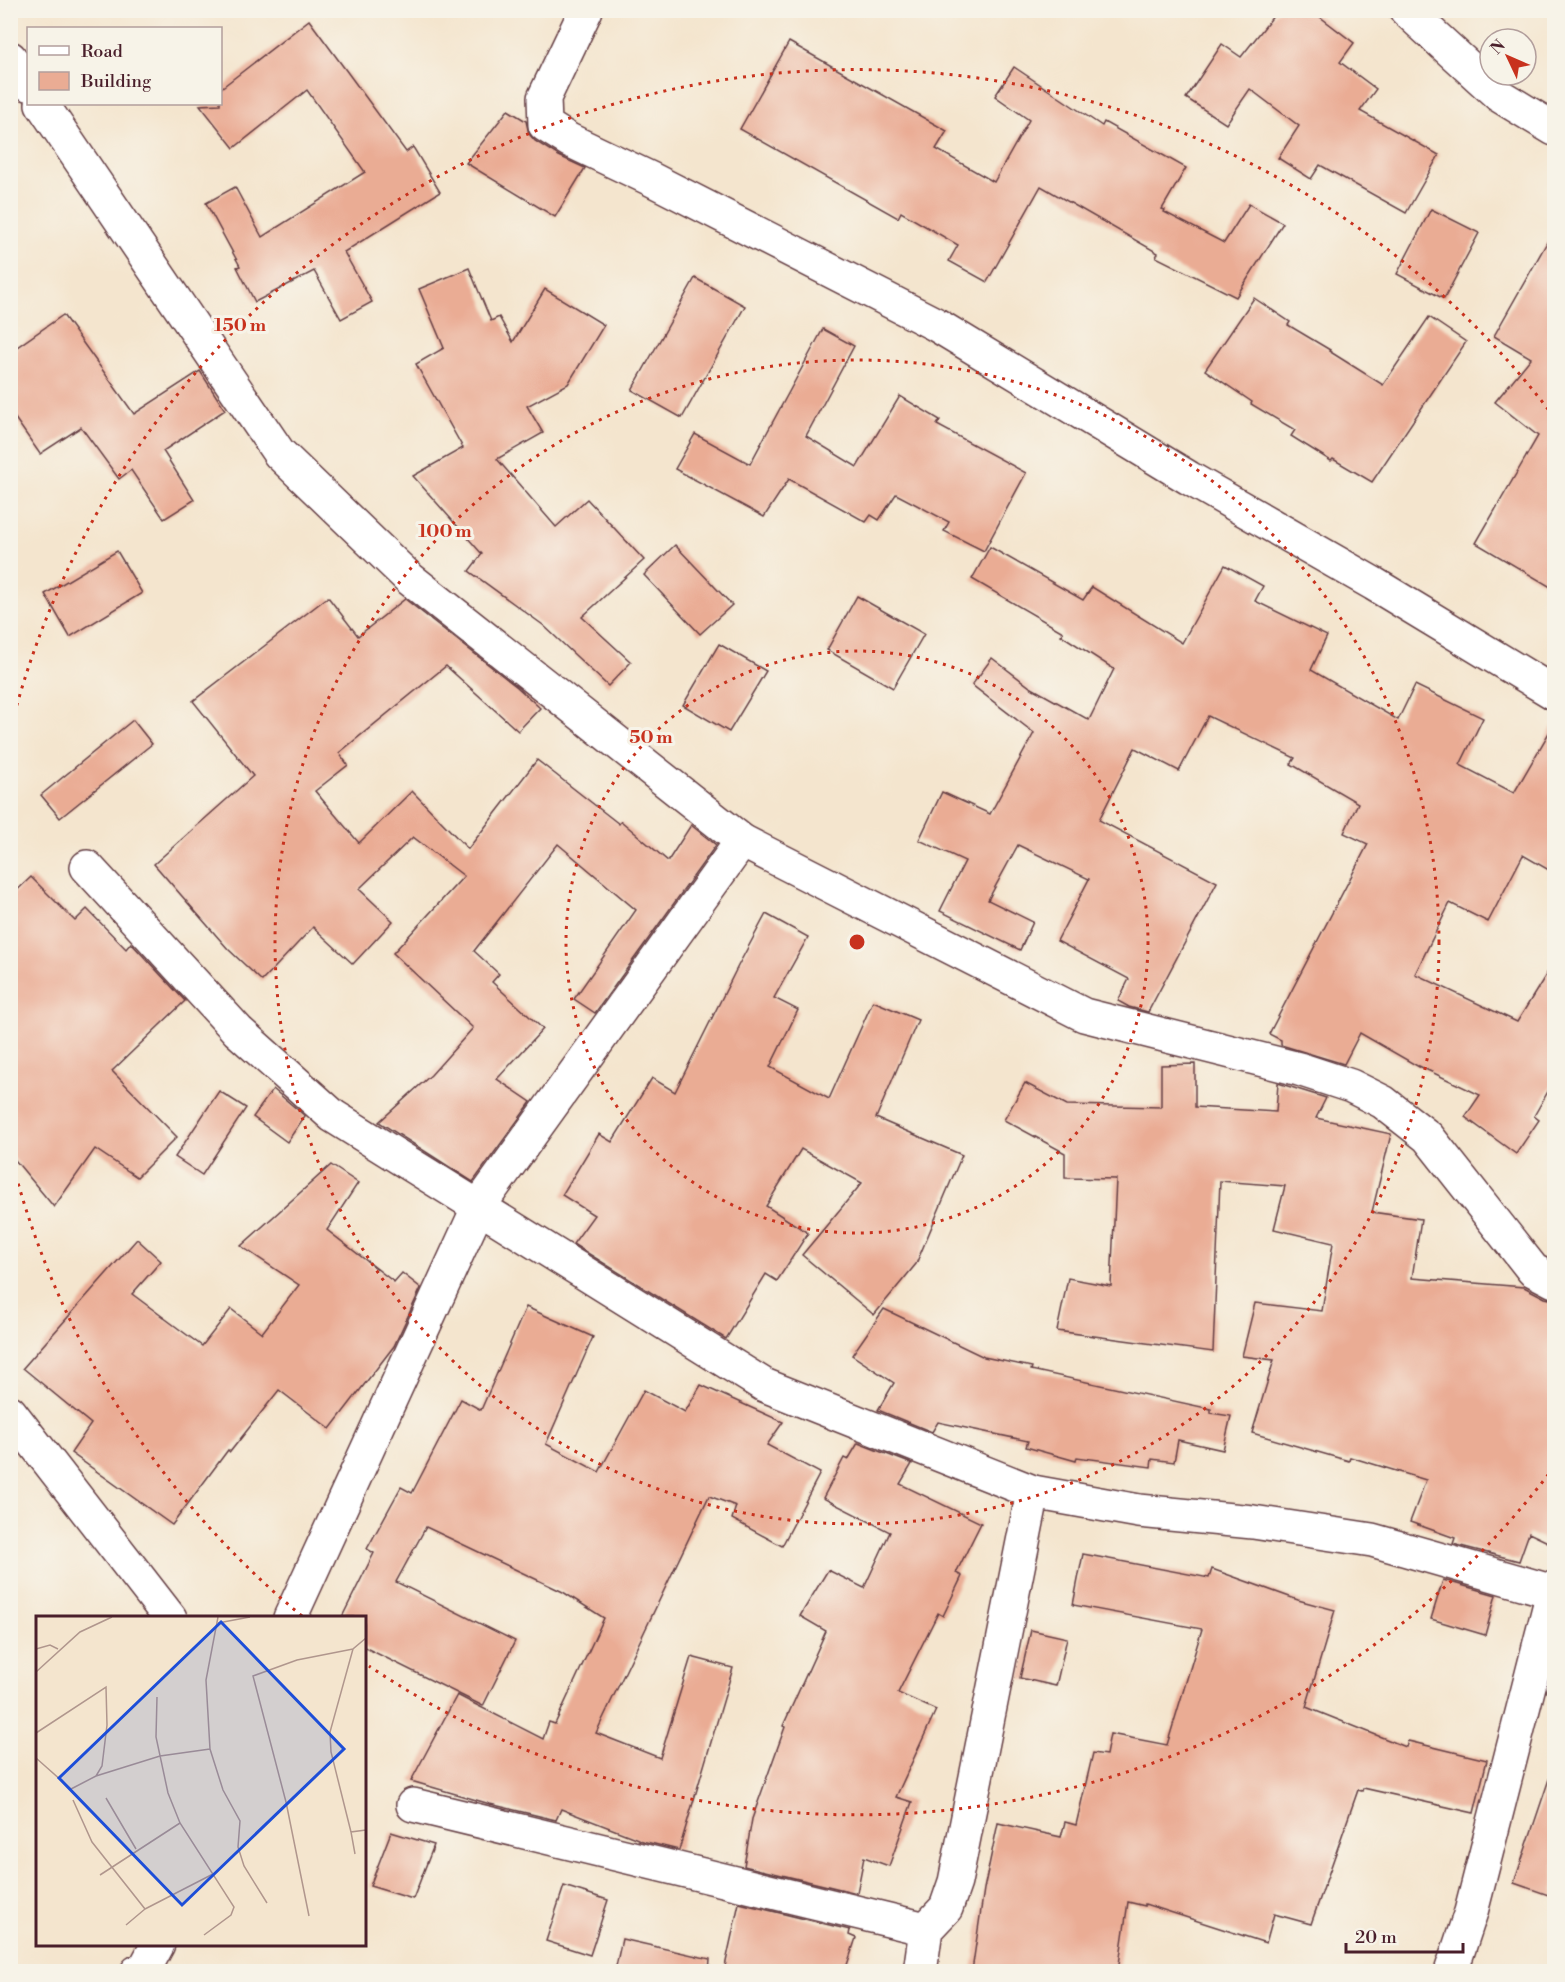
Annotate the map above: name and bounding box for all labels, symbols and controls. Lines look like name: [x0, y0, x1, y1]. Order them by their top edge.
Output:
legend: [27, 27, 222, 105]
north arrow: [1478, 27, 1538, 87]
text: N: [1486, 36, 1510, 59]
text: Road: [81, 40, 124, 63]
text: Building: [80, 70, 152, 93]
text: 150 m: [214, 314, 267, 337]
text: 100 m: [418, 520, 472, 543]
text: 50 m: [629, 726, 673, 749]
centre of rings: [847, 932, 867, 952]
inset map: [36, 1616, 366, 1946]
scale bar: [1346, 1916, 1463, 1954]
text: 20 m: [1355, 1926, 1397, 1949]

